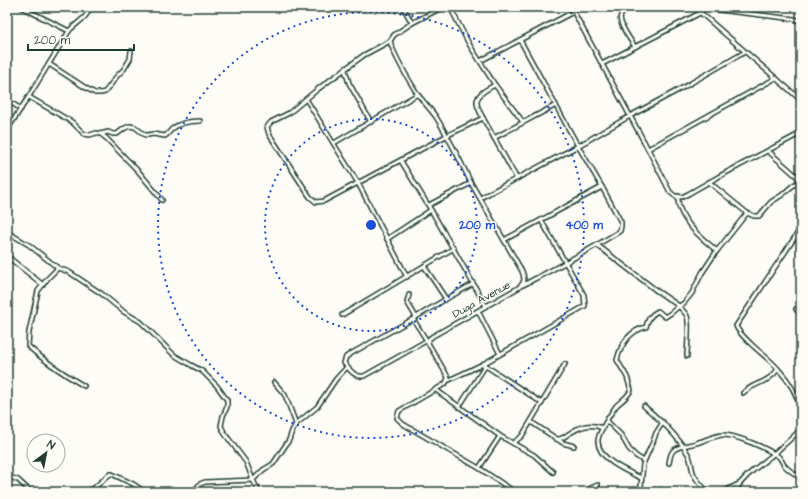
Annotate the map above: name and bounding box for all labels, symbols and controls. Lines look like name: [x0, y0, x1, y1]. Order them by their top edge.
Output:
scale bar: [28, 26, 134, 52]
text: 200 m: [34, 32, 71, 49]
text: 200 m: [458, 217, 496, 234]
text: 400 m: [565, 217, 603, 234]
centre of rings: [364, 218, 378, 232]
street label: Duga Avenue: [450, 277, 513, 322]
north arrow: [26, 433, 66, 473]
text: N: [44, 437, 58, 453]

